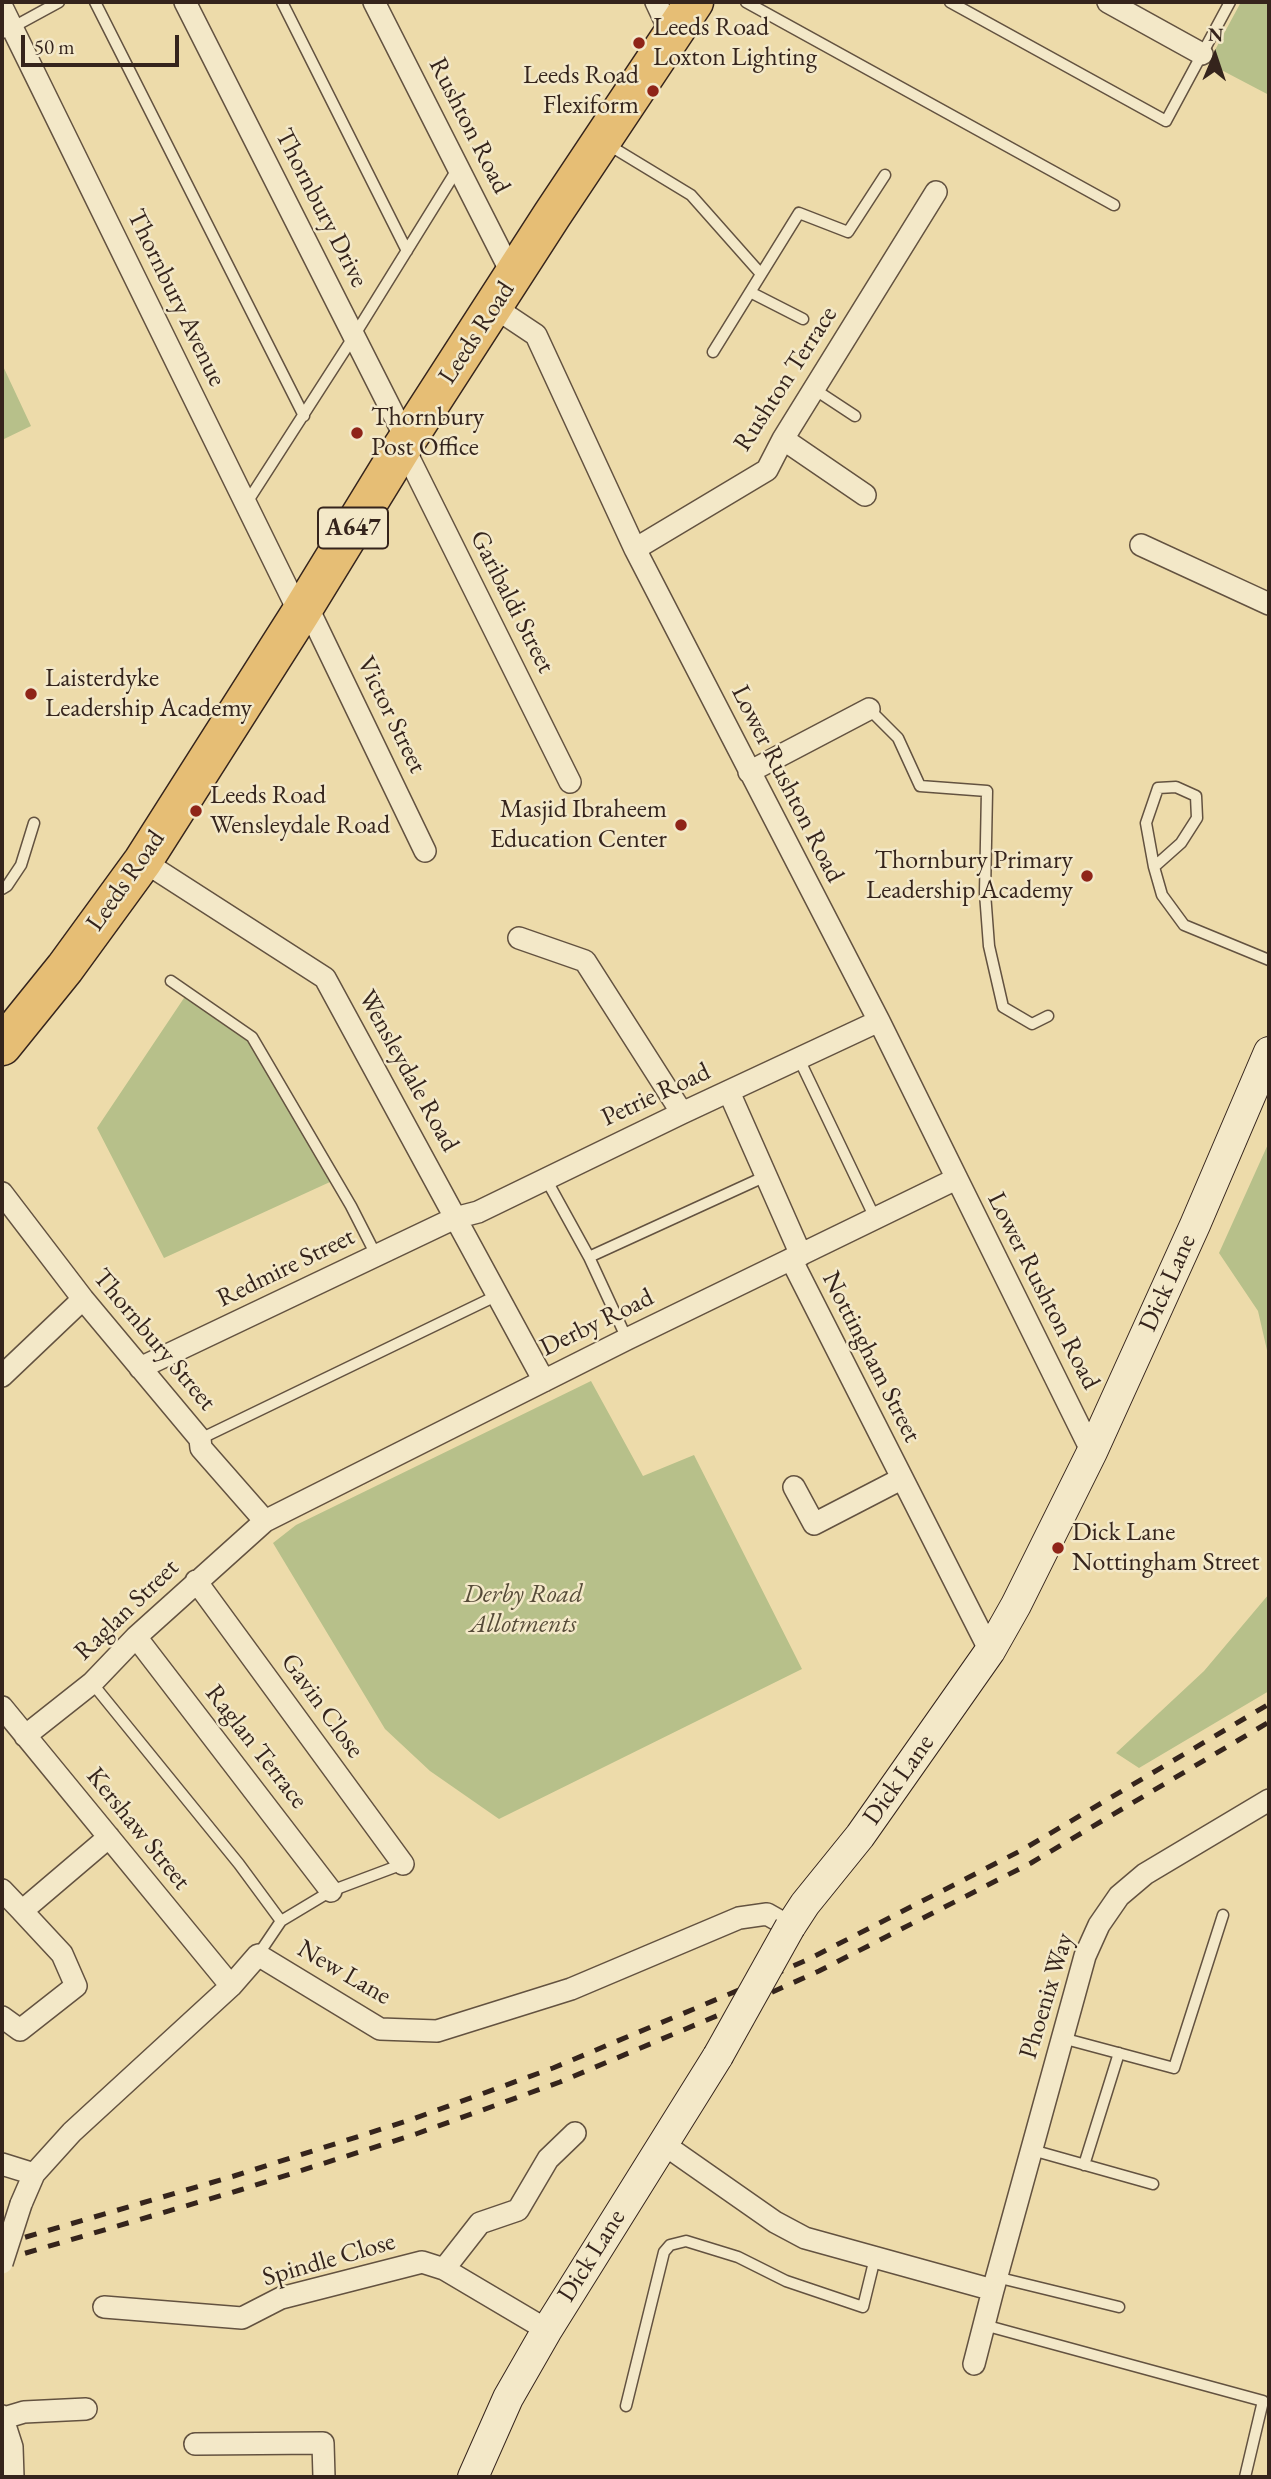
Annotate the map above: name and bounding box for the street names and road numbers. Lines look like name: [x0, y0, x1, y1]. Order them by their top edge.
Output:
street label: Rushton Road: [421, 53, 517, 199]
street label: Thornbury Drive: [268, 123, 374, 293]
street label: Thornbury Avenue: [120, 204, 232, 392]
street label: Leeds Road: [432, 276, 522, 390]
street label: Rushton Terrace: [728, 301, 844, 457]
road number: A647: [318, 508, 388, 548]
street label: Garibaldi Street: [463, 526, 561, 678]
street label: Victor Street: [349, 652, 433, 778]
street label: Lower Rushton Road: [724, 680, 850, 888]
street label: Leeds Road: [80, 824, 172, 938]
street label: Wensleydale Road: [351, 985, 465, 1157]
street label: Petrie Road: [597, 1056, 715, 1134]
street label: Lower Rushton Road: [980, 1187, 1106, 1395]
street label: Redmire Street: [212, 1221, 360, 1315]
street label: Dick Lane: [1133, 1229, 1203, 1337]
street label: Thornbury Street: [86, 1263, 222, 1417]
street label: Nottingham Street: [815, 1266, 927, 1448]
street label: Derby Road: [535, 1282, 659, 1364]
street label: Raglan Street: [68, 1553, 186, 1667]
street label: Gavin Close: [274, 1648, 370, 1764]
street label: Raglan Terrace: [198, 1679, 314, 1815]
street label: Dick Lane: [857, 1729, 941, 1831]
street label: Kershaw Street: [79, 1762, 197, 1896]
street label: Phoenix Way: [1013, 1929, 1081, 2063]
street label: New Lane: [292, 1934, 396, 2012]
street label: Dick Lane: [551, 2204, 633, 2308]
street label: Spindle Close: [259, 2226, 399, 2294]

